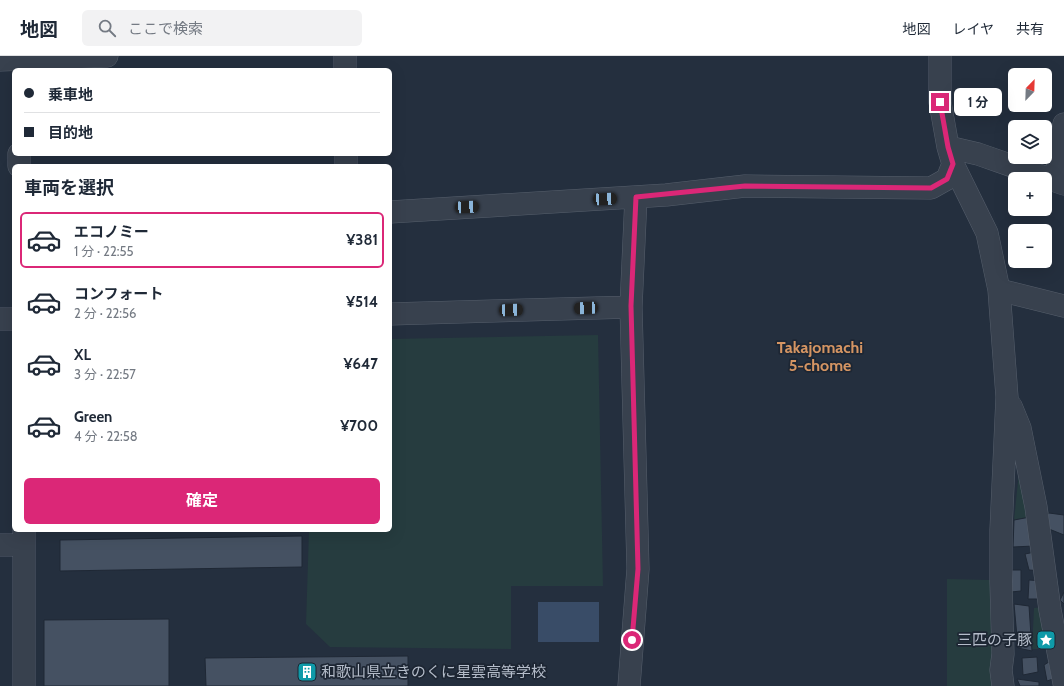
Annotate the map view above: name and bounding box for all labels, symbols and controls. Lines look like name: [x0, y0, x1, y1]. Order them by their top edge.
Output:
search box: [82, 10, 362, 46]
icon: search: [96, 17, 118, 39]
text: 地図: [20, 18, 58, 41]
text: ここで検索: [128, 20, 203, 38]
text: 地図: [902, 20, 930, 38]
text: レイヤ: [952, 20, 994, 38]
text: 共有: [1016, 20, 1044, 38]
north arrow: [1008, 68, 1052, 112]
map controls: [1008, 68, 1052, 268]
text: 乗車地: [48, 86, 93, 104]
callout: 1 分: [954, 88, 1002, 116]
route end: [931, 93, 949, 111]
text: 1 分: [968, 94, 988, 110]
button: layers: [1008, 120, 1052, 164]
text: 目的地: [48, 124, 93, 142]
button: +: [1008, 172, 1052, 216]
text: 車両を選択: [24, 177, 114, 199]
car: [593, 192, 617, 206]
car: [455, 200, 479, 214]
icon: car: [26, 222, 62, 258]
text: エコノミー: [74, 223, 149, 241]
button: −: [1008, 224, 1052, 268]
text: ¥381: [346, 231, 378, 249]
text: 1 分 · 22:55: [74, 243, 134, 259]
icon: car: [26, 284, 62, 320]
text: コンフォート: [74, 285, 164, 303]
text: ¥514: [346, 293, 378, 311]
car: [574, 302, 598, 314]
car: [499, 304, 523, 316]
text: 2 分 · 22:56: [74, 305, 136, 321]
district label: Takajomachi 5-chome: [777, 338, 863, 375]
icon: car: [26, 346, 62, 382]
text: XL: [74, 346, 91, 364]
text: ¥647: [344, 355, 378, 373]
text: 3 分 · 22:57: [74, 366, 136, 382]
icon: car: [26, 408, 62, 444]
text: Green: [74, 408, 112, 426]
text: ¥700: [340, 417, 378, 435]
text: 4 分 · 22:58: [74, 428, 138, 444]
button: 確定: [24, 478, 380, 524]
place icon: 三匹の子豚: [1035, 629, 1057, 651]
route start: [623, 631, 641, 649]
place label: 三匹の子豚: [957, 631, 1032, 649]
building icon: 和歌山県立きのくに星雲高等学校: [296, 661, 318, 683]
place label: 和歌山県立きのくに星雲高等学校: [321, 663, 546, 681]

